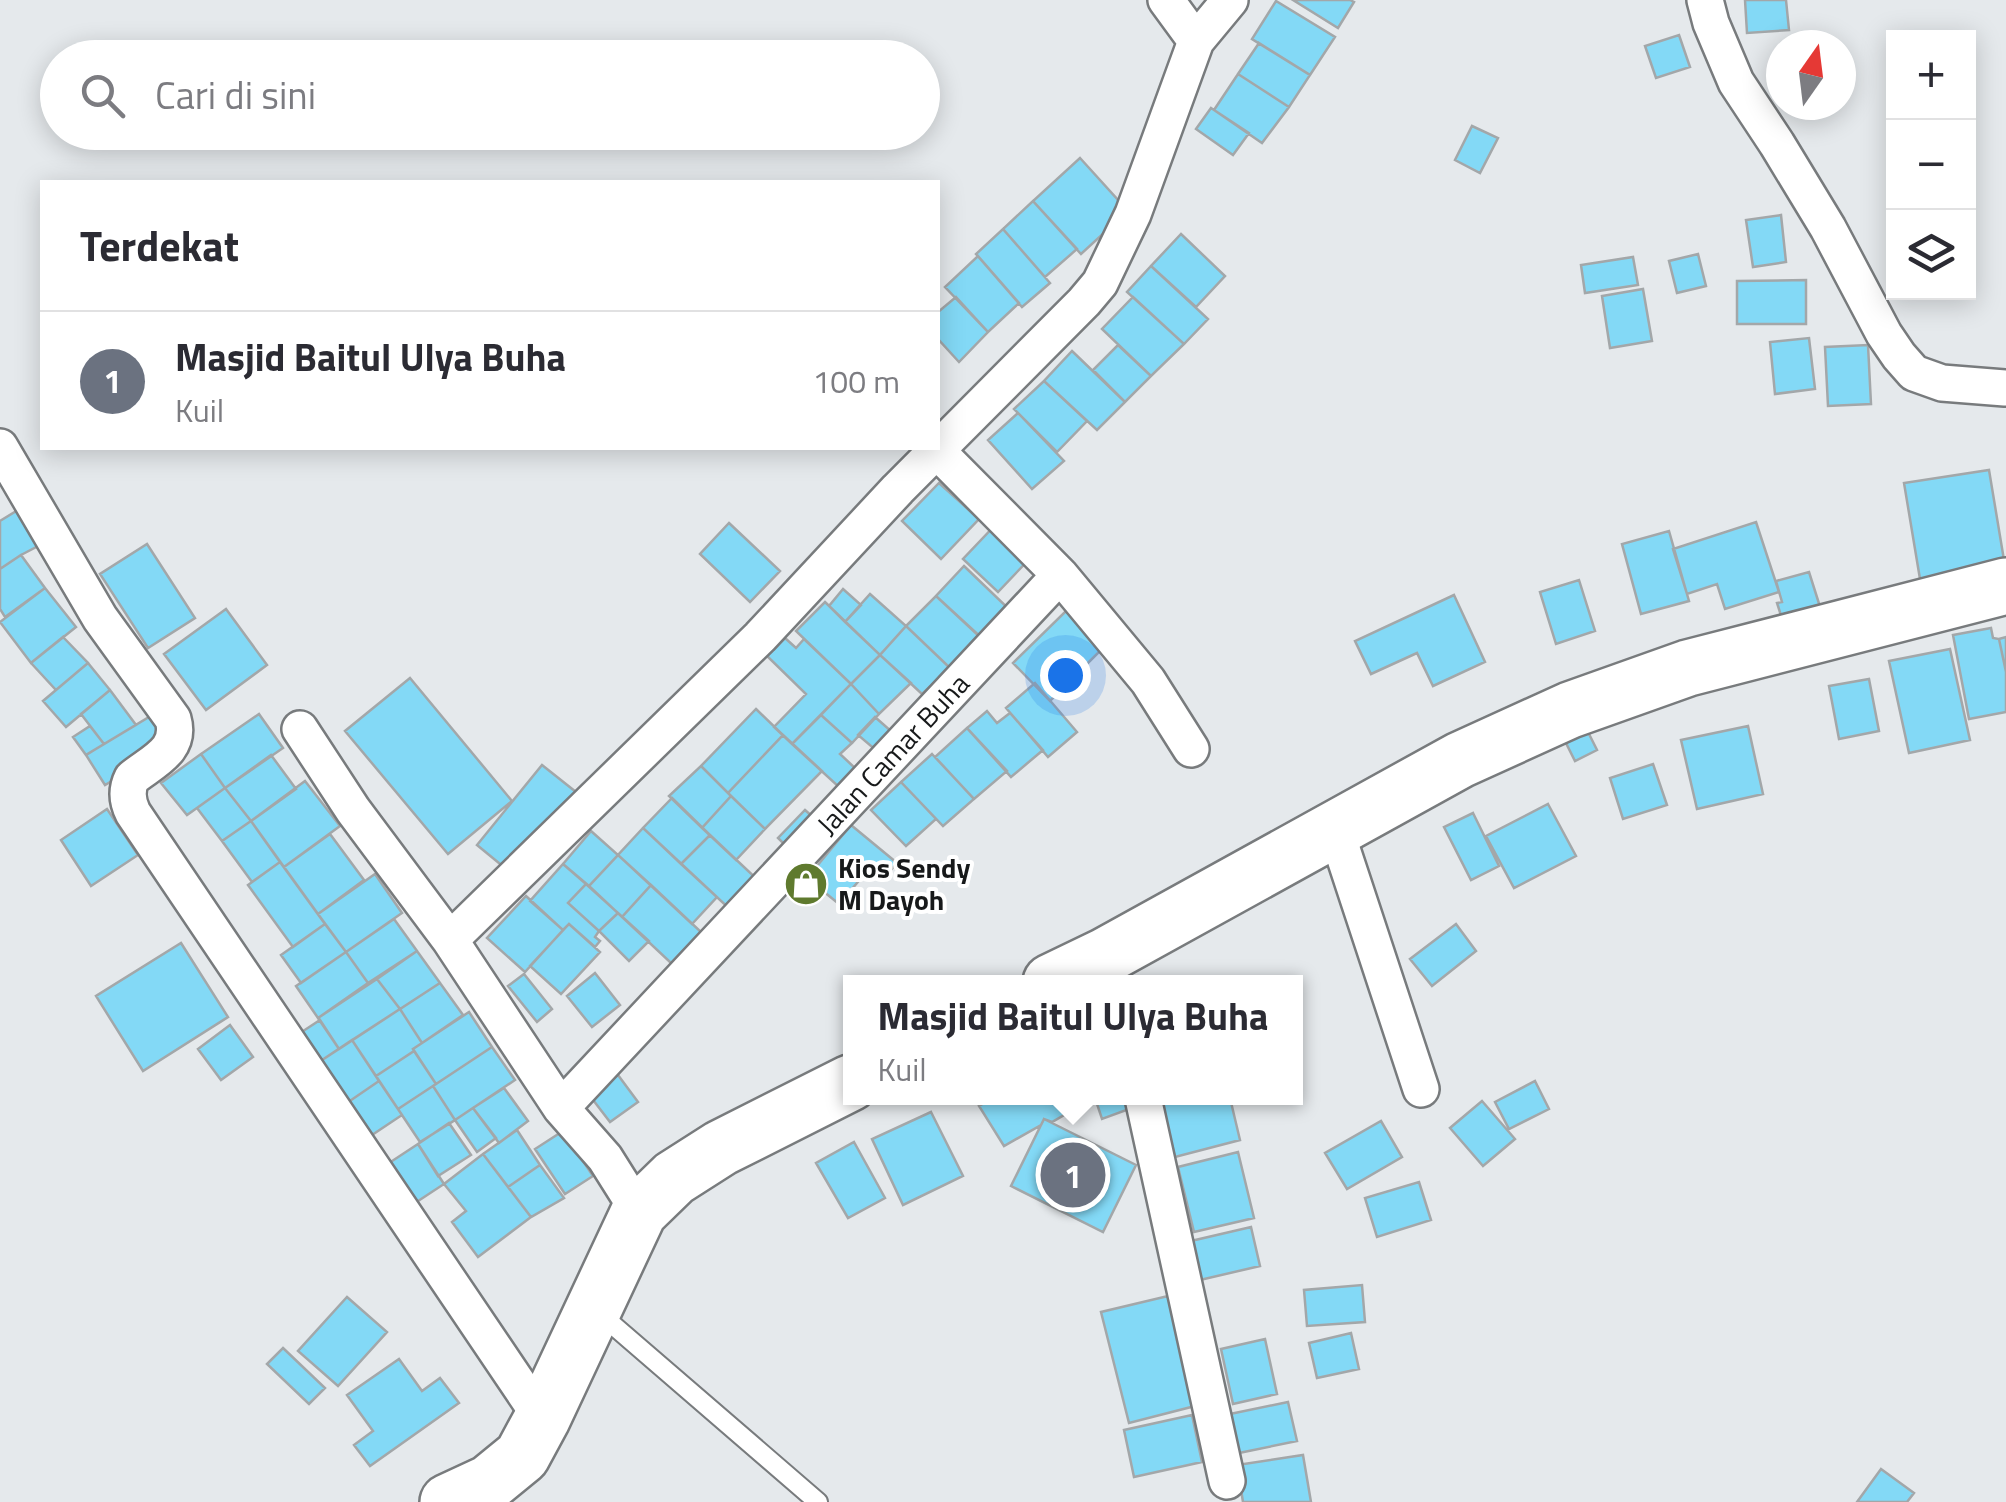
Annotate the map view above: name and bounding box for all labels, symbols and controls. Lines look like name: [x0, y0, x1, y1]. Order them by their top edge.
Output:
north arrow: [1766, 30, 1856, 120]
map controls: [1886, 30, 1976, 300]
button: +: [1886, 30, 1976, 120]
search box: [40, 40, 940, 150]
text: Cari di sini: [155, 66, 316, 124]
icon: search: [75, 68, 130, 123]
button: −: [1886, 120, 1976, 210]
button: layers: [1886, 210, 1976, 300]
text: Terdekat: [80, 213, 239, 277]
text: Masjid Baitul Ulya Buha: [175, 328, 566, 386]
text: 1: [104, 357, 121, 405]
text: 100 m: [812, 357, 900, 405]
text: Kuil: [175, 386, 224, 434]
your location: [1040, 650, 1091, 701]
street label: Jalan Camar Buha: [806, 663, 979, 844]
place label: Kios Sendy M Dayoh: [838, 846, 970, 921]
shop icon: Kios Sendy M Dayoh: [783, 861, 829, 907]
popup: [843, 975, 1303, 1105]
text: Masjid Baitul Ulya Buha: [878, 987, 1268, 1045]
text: Kuil: [878, 1045, 927, 1093]
pin: 1: [1040, 1138, 1106, 1212]

